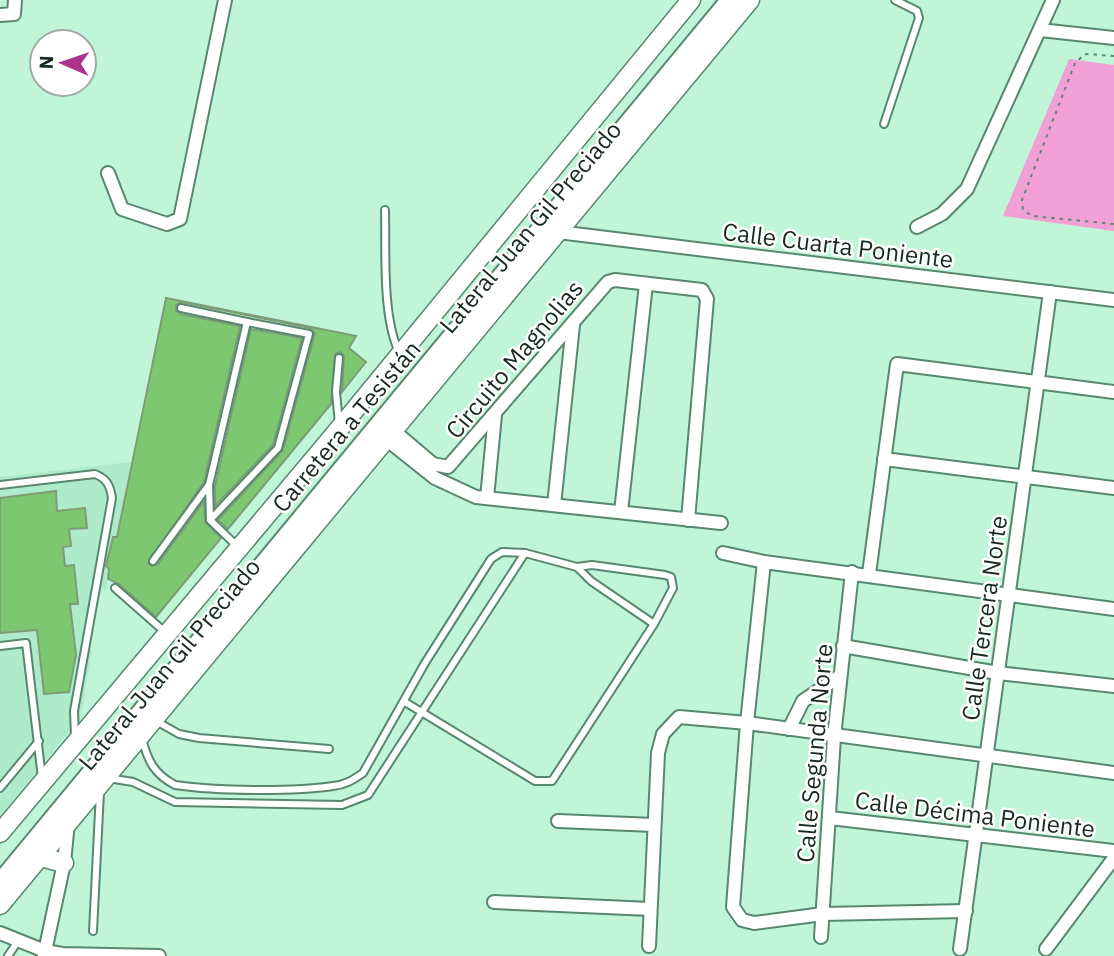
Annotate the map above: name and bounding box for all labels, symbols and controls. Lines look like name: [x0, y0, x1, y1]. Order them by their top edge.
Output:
north arrow: [28, 28, 98, 98]
text: N: [34, 55, 58, 70]
street label: Lateral Juan Gil Preciado: [432, 114, 628, 340]
street label: Calle Cuarta Poniente: [721, 215, 955, 275]
street label: Circuito Magnolias: [438, 273, 590, 445]
street label: Carretera a Tesistán: [265, 333, 427, 519]
street label: Calle Tercera Norte: [954, 513, 1014, 723]
street label: Lateral Juan Gil Preciado: [71, 551, 267, 777]
street label: Calle Segunda Norte: [788, 642, 840, 864]
street label: Calle Décima Poniente: [853, 783, 1097, 845]

